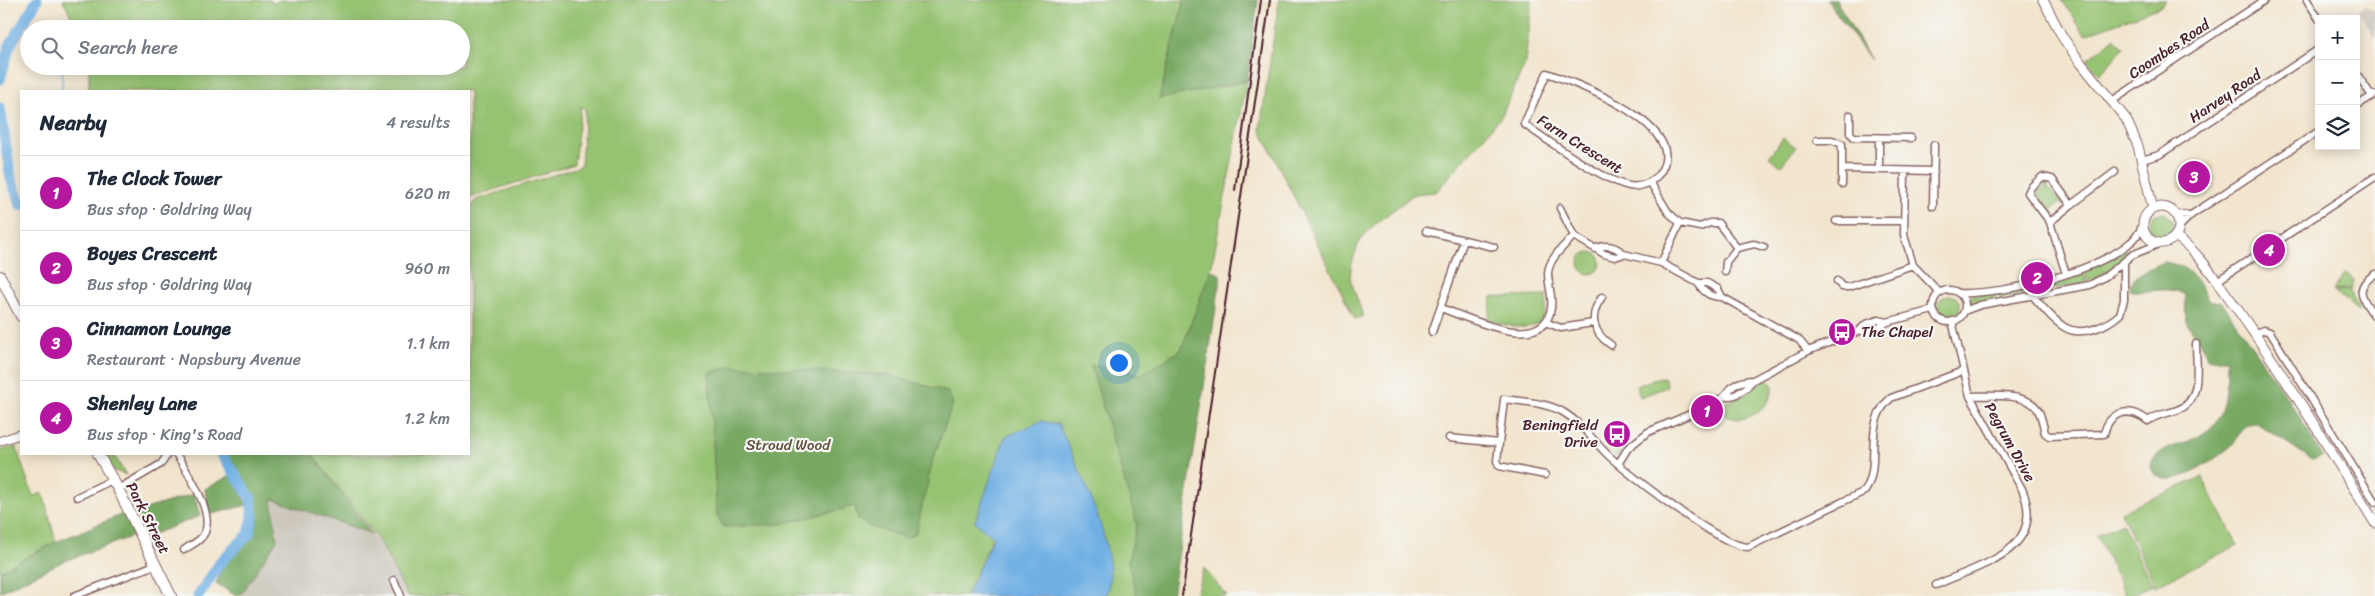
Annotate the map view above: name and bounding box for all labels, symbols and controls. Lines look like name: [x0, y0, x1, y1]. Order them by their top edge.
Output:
street label: Coombes Road: [2123, 11, 2216, 86]
map controls: [2315, 15, 2360, 150]
button: +: [2315, 15, 2360, 60]
search box: [20, 20, 470, 75]
text: Search here: [78, 31, 178, 64]
icon: search: [38, 34, 66, 62]
button: −: [2315, 60, 2360, 105]
street label: Harvey Road: [2184, 62, 2267, 130]
text: Nearby: [40, 104, 106, 142]
button: layers: [2315, 105, 2360, 150]
street label: Farm Crescent: [1532, 107, 1628, 181]
text: 4 results: [386, 108, 450, 137]
pin: 3: [2178, 158, 2210, 196]
text: The Clock Tower: [87, 162, 221, 195]
text: 1: [53, 179, 59, 208]
text: 620 m: [405, 179, 450, 208]
text: Bus stop · Goldring Way: [87, 195, 252, 224]
pin: 4: [2253, 231, 2285, 269]
text: Boyes Crescent: [87, 237, 217, 270]
text: 2: [51, 254, 61, 283]
text: 960 m: [405, 254, 450, 283]
pin: 2: [2021, 259, 2053, 297]
text: Bus stop · Goldring Way: [87, 270, 252, 299]
text: Cinnamon Lounge: [87, 312, 231, 345]
bus stop icon: The Chapel: [1827, 317, 1857, 347]
place label: The Chapel: [1861, 319, 1934, 345]
text: 3: [52, 329, 60, 358]
text: 1.1 km: [406, 329, 450, 358]
text: Restaurant · Napsbury Avenue: [87, 345, 301, 374]
your location: [1106, 350, 1132, 376]
text: Shenley Lane: [87, 387, 197, 420]
pin: 1: [1691, 392, 1723, 430]
street label: Pegrum Drive: [1977, 397, 2043, 487]
text: 4: [51, 404, 61, 433]
text: 1.2 km: [404, 404, 450, 433]
place label: Beningfield Drive: [1522, 412, 1599, 455]
bus stop icon: Beningfield Drive: [1602, 419, 1632, 449]
text: Bus stop · King's Road: [87, 420, 242, 449]
park label: Stroud Wood: [746, 432, 831, 458]
street label: Park Street: [119, 477, 178, 559]

